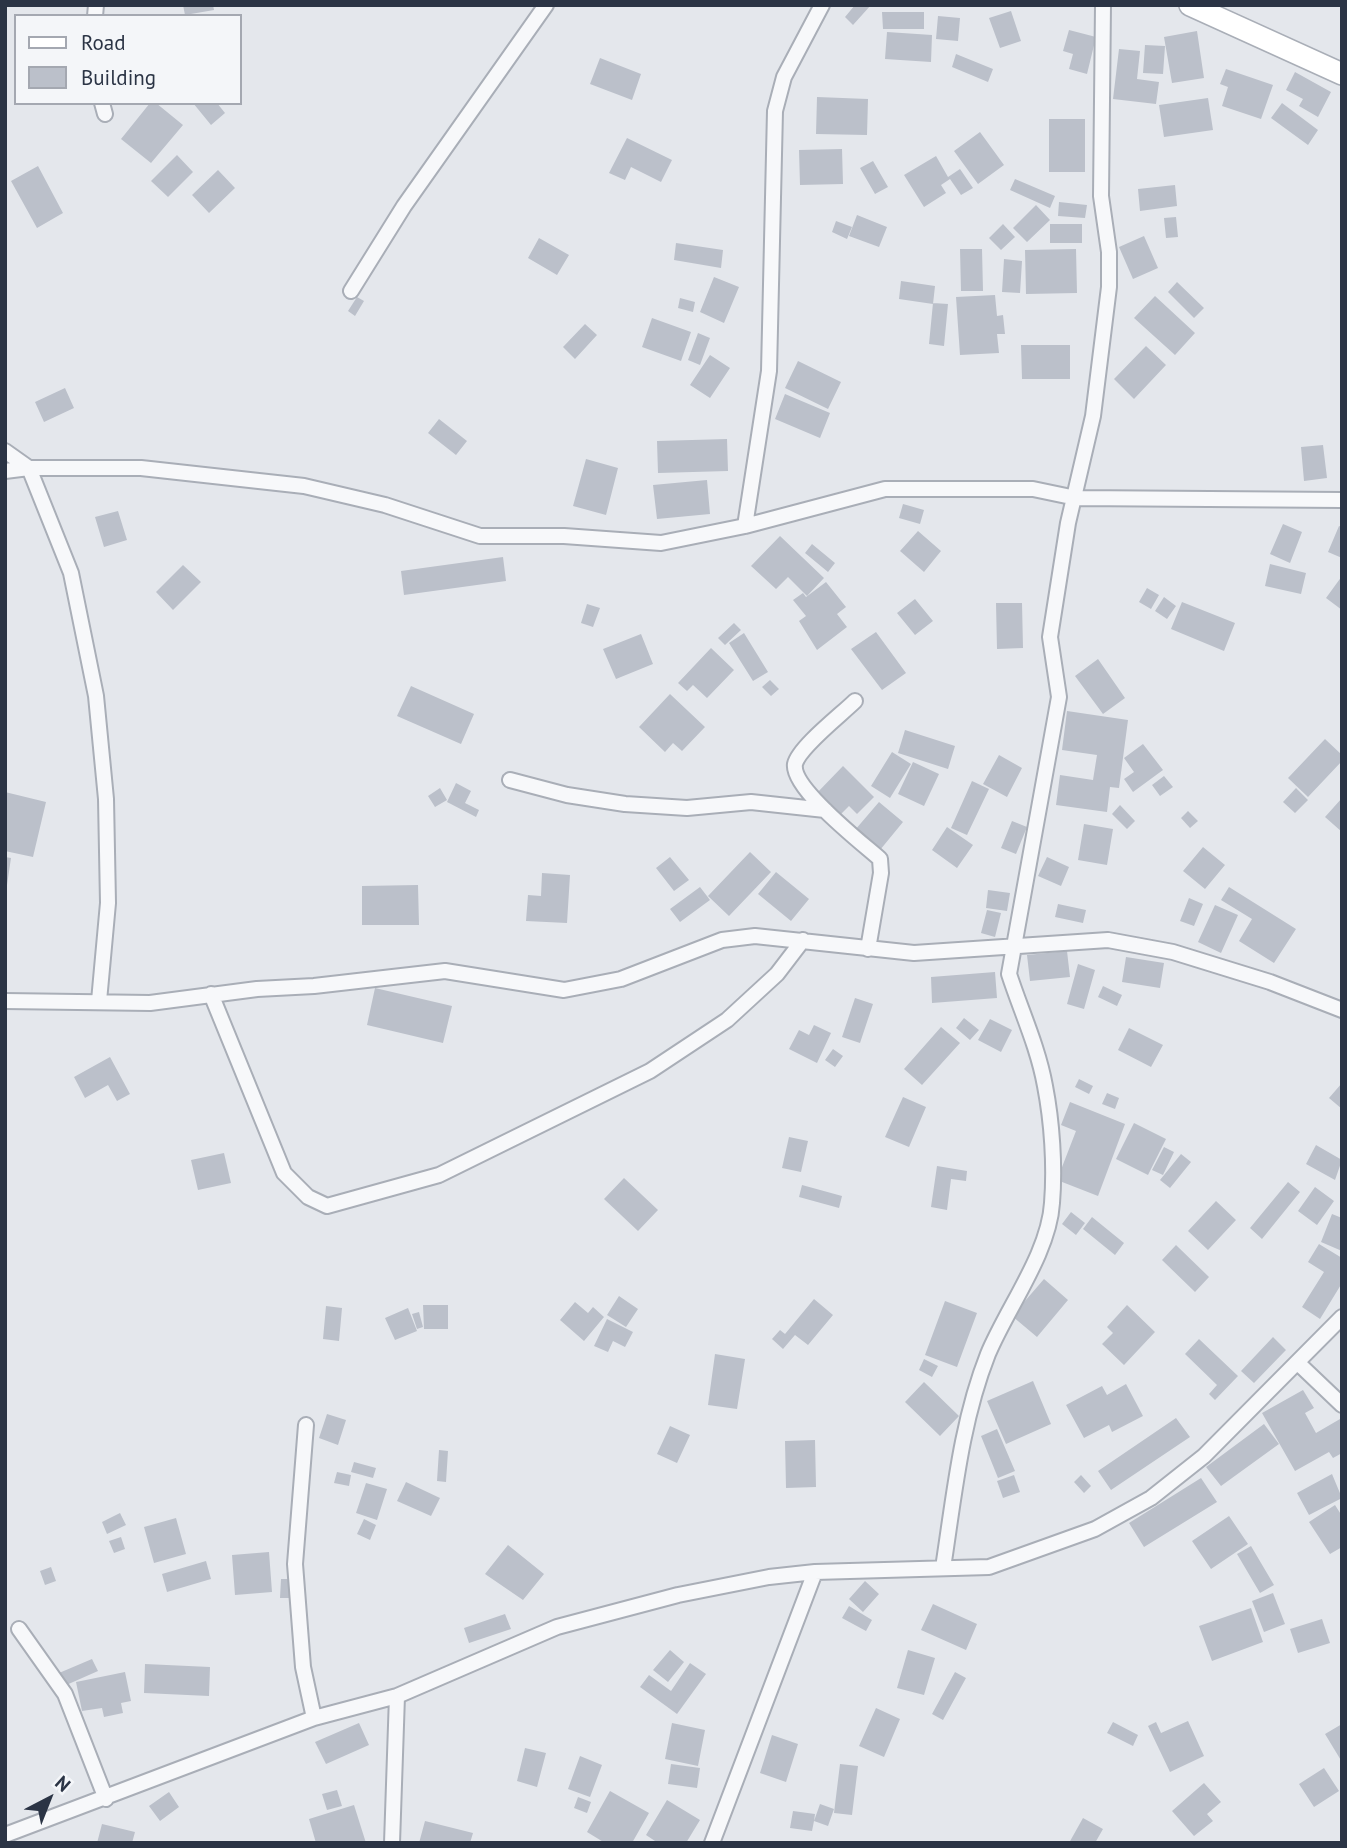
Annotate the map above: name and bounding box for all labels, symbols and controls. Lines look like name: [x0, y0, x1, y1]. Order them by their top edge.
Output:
legend: [14, 14, 242, 105]
text: Road: [81, 29, 125, 56]
text: Building: [81, 64, 156, 91]
north arrow: [14, 1764, 84, 1834]
text: N: [50, 1770, 76, 1796]

